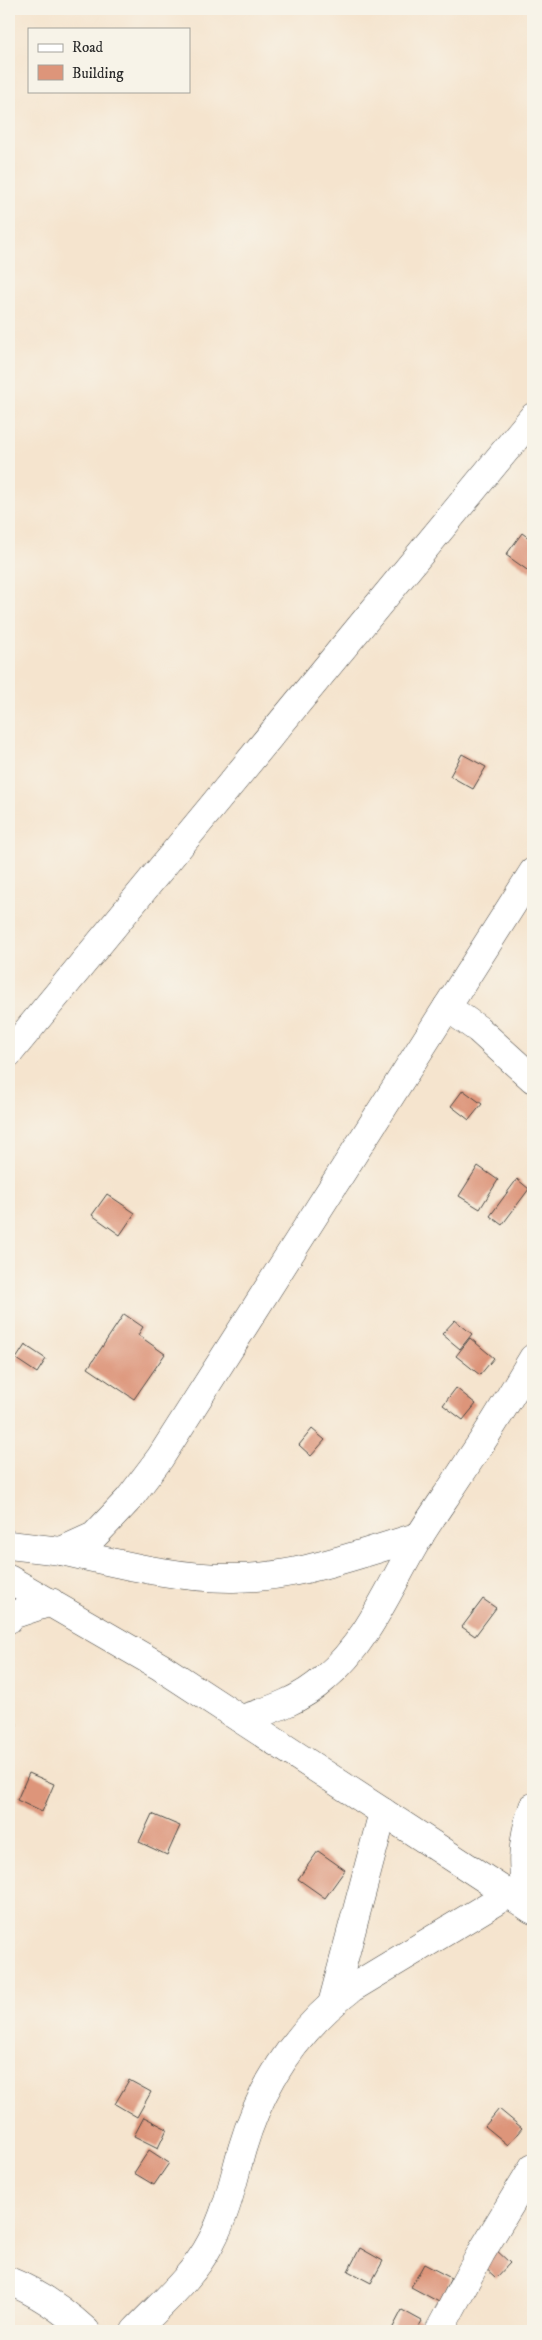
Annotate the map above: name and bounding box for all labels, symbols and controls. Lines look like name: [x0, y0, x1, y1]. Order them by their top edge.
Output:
legend: [28, 28, 190, 92]
text: Road: [72, 38, 104, 57]
text: Building: [72, 64, 124, 83]

